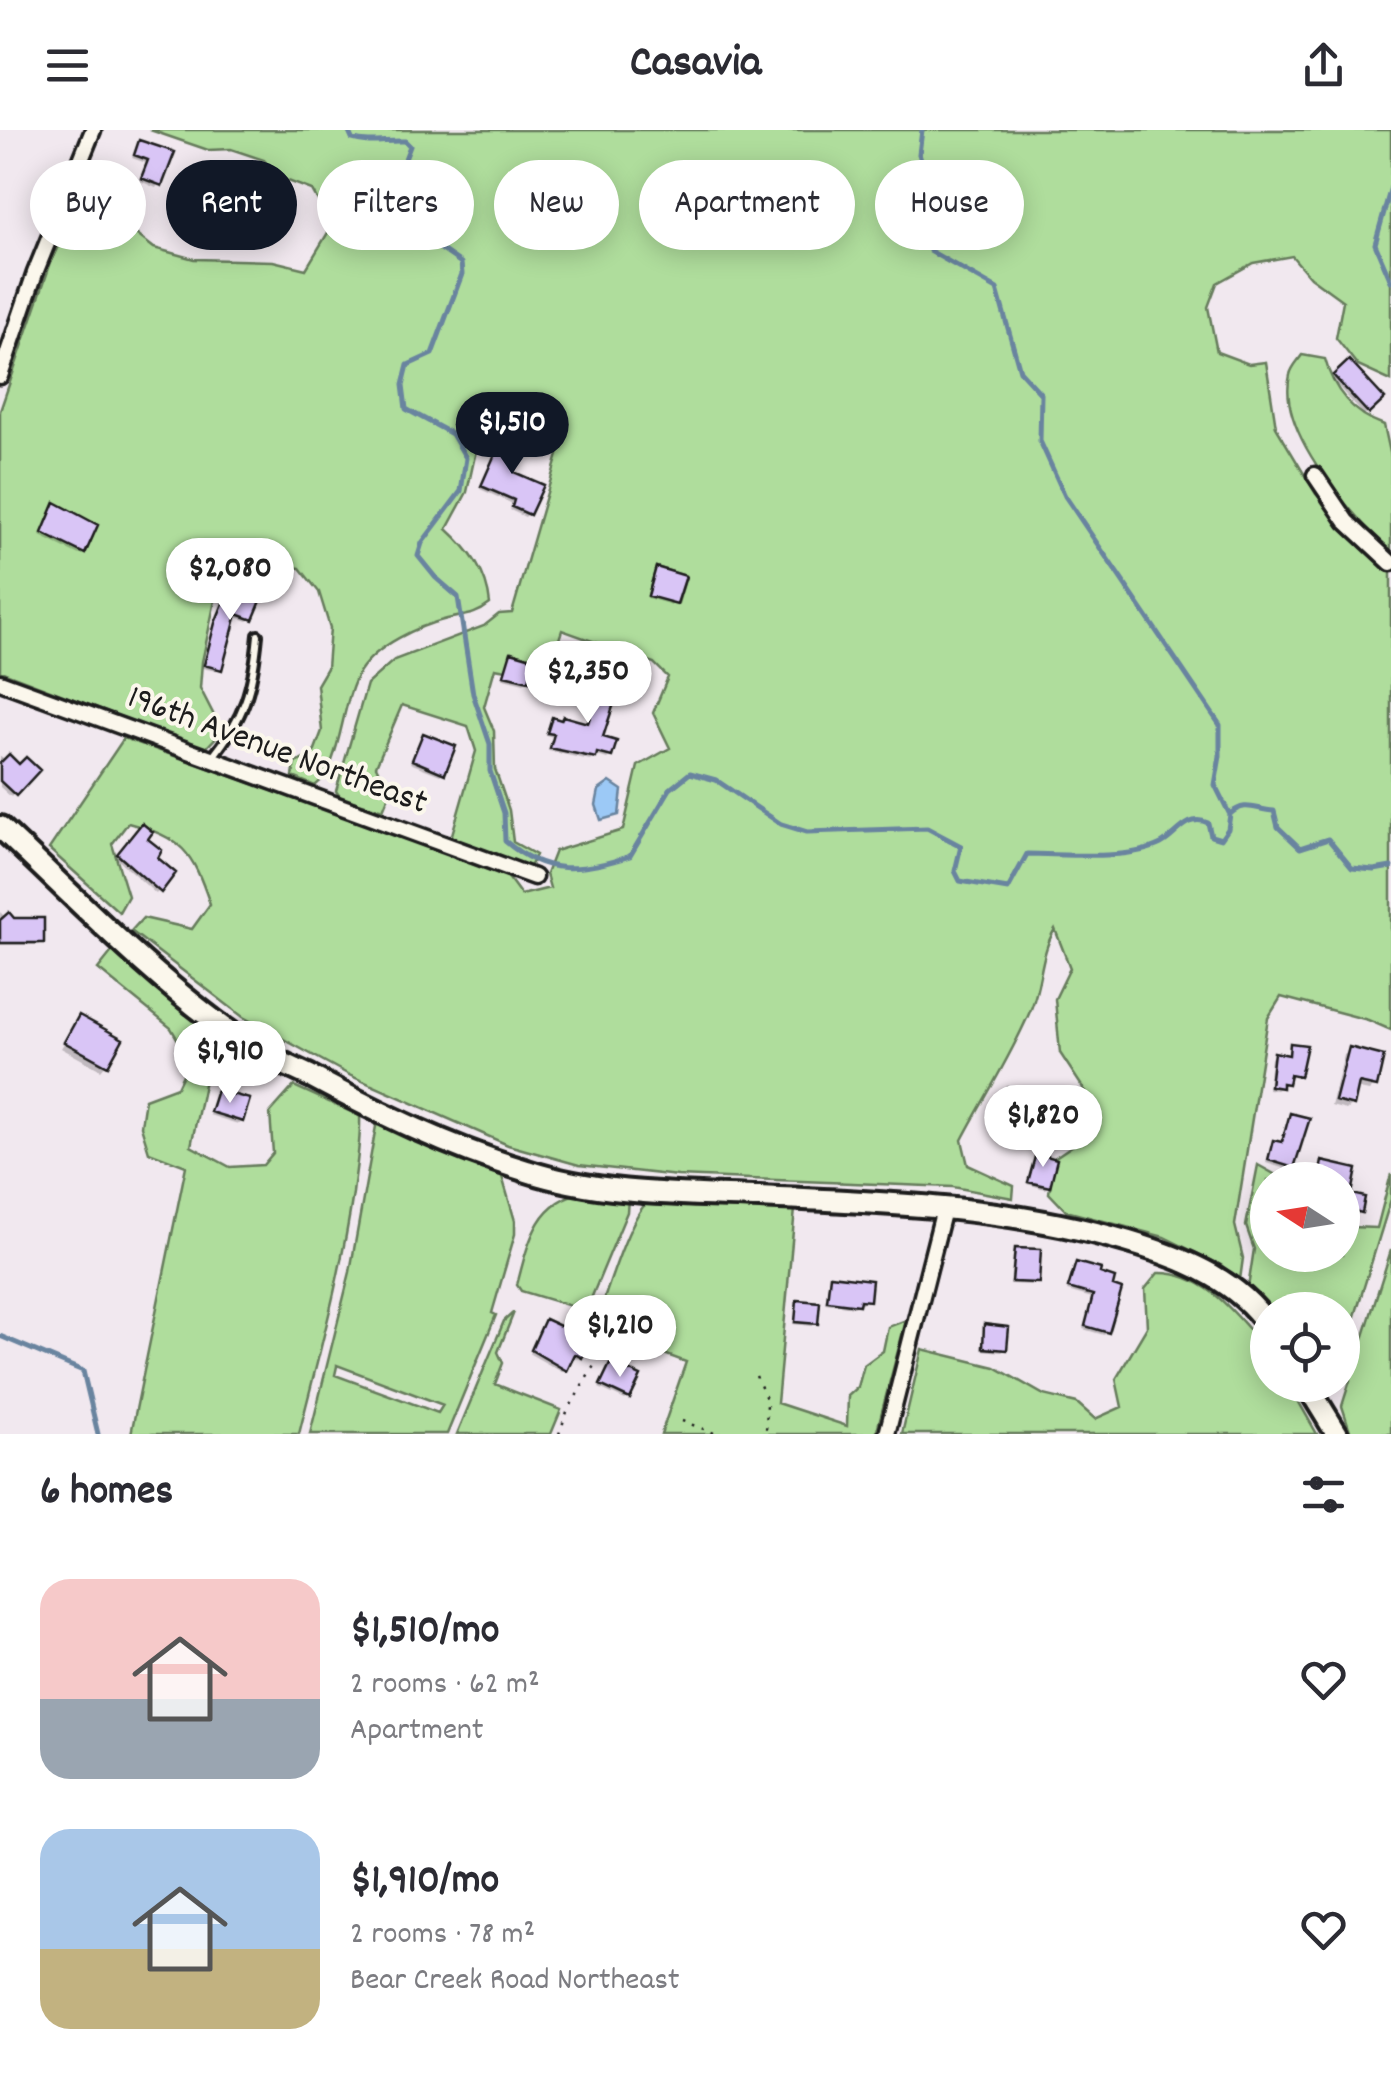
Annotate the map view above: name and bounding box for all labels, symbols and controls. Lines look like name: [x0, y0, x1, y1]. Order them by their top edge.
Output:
text: Casavia: [630, 33, 761, 97]
icon: menu: [40, 38, 95, 93]
icon: share: [1296, 38, 1351, 93]
chip: Buy: [30, 160, 146, 250]
chip: Rent: [166, 160, 297, 250]
chip: Filters: [317, 160, 474, 250]
chip: New: [494, 160, 619, 250]
chip: Apartment: [639, 160, 855, 250]
chip: House: [875, 160, 1024, 250]
pin: $1,510: [431, 392, 593, 477]
text: $1,510: [478, 401, 546, 447]
pin: $2,080: [149, 538, 311, 623]
text: $2,080: [188, 547, 272, 593]
pin: $2,350: [507, 641, 669, 726]
text: $2,350: [547, 650, 629, 696]
street label: 196th Avenue Northeast: [120, 674, 434, 830]
pin: $1,910: [149, 1021, 311, 1106]
text: $1,910: [196, 1030, 264, 1076]
pin: $1,820: [962, 1085, 1124, 1170]
text: $1,820: [1006, 1094, 1080, 1140]
north arrow: [1250, 1162, 1360, 1272]
map controls: [1250, 1162, 1360, 1402]
button: locate: [1250, 1292, 1360, 1402]
pin: $1,210: [539, 1295, 701, 1380]
text: $1,210: [586, 1304, 654, 1350]
text: 6 homes: [40, 1464, 173, 1524]
icon: filters: [1296, 1467, 1351, 1522]
text: $1,510/mo: [350, 1603, 500, 1663]
icon: home: [120, 1619, 240, 1739]
icon: heart: [1296, 1652, 1351, 1707]
text: 2 rooms · 62 m²: [350, 1663, 540, 1709]
text: Apartment: [350, 1709, 484, 1755]
text: $1,910/mo: [350, 1853, 499, 1913]
icon: home: [120, 1869, 240, 1989]
icon: heart: [1296, 1902, 1351, 1957]
text: 2 rooms · 78 m²: [350, 1913, 535, 1959]
text: Bear Creek Road Northeast: [350, 1959, 680, 2005]

